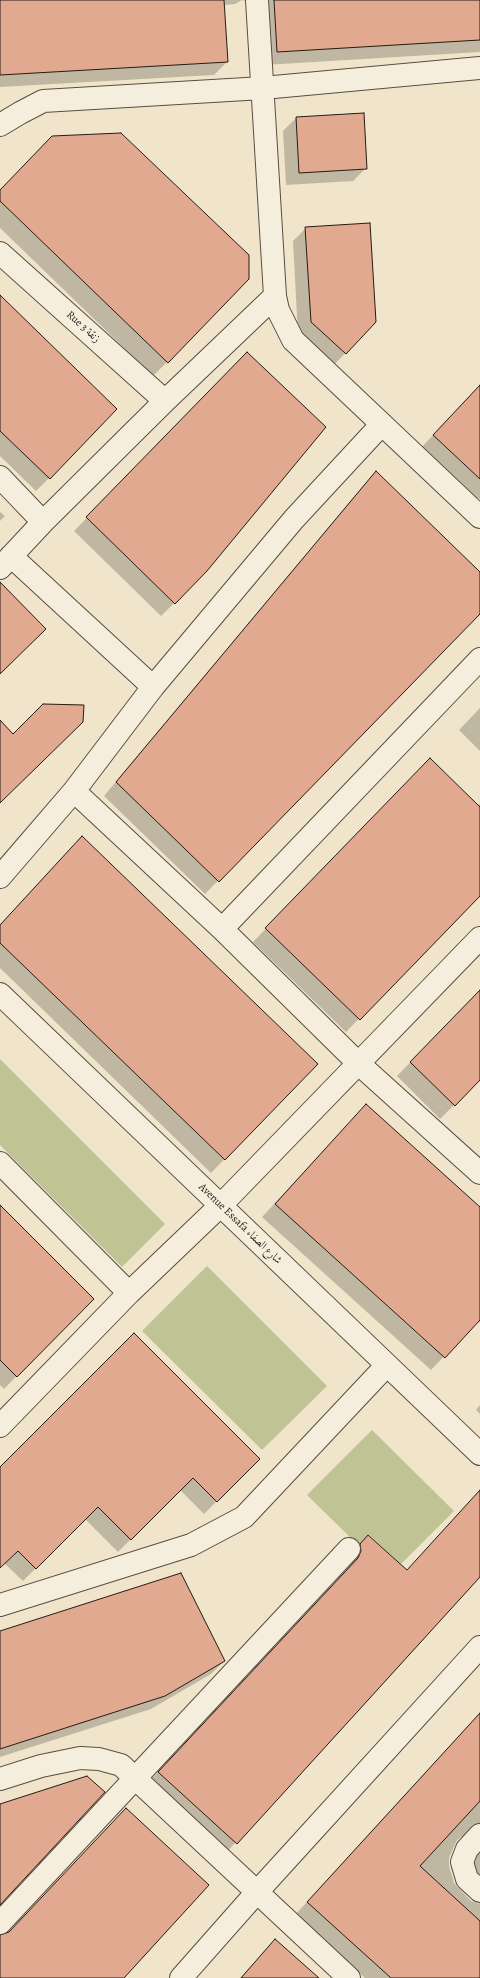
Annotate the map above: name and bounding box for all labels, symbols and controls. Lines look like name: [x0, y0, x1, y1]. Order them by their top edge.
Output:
street label: Rue 3 زنقة: [63, 308, 103, 346]
street label: Avenue Essafa شارع الصفاء: [196, 1181, 284, 1267]

